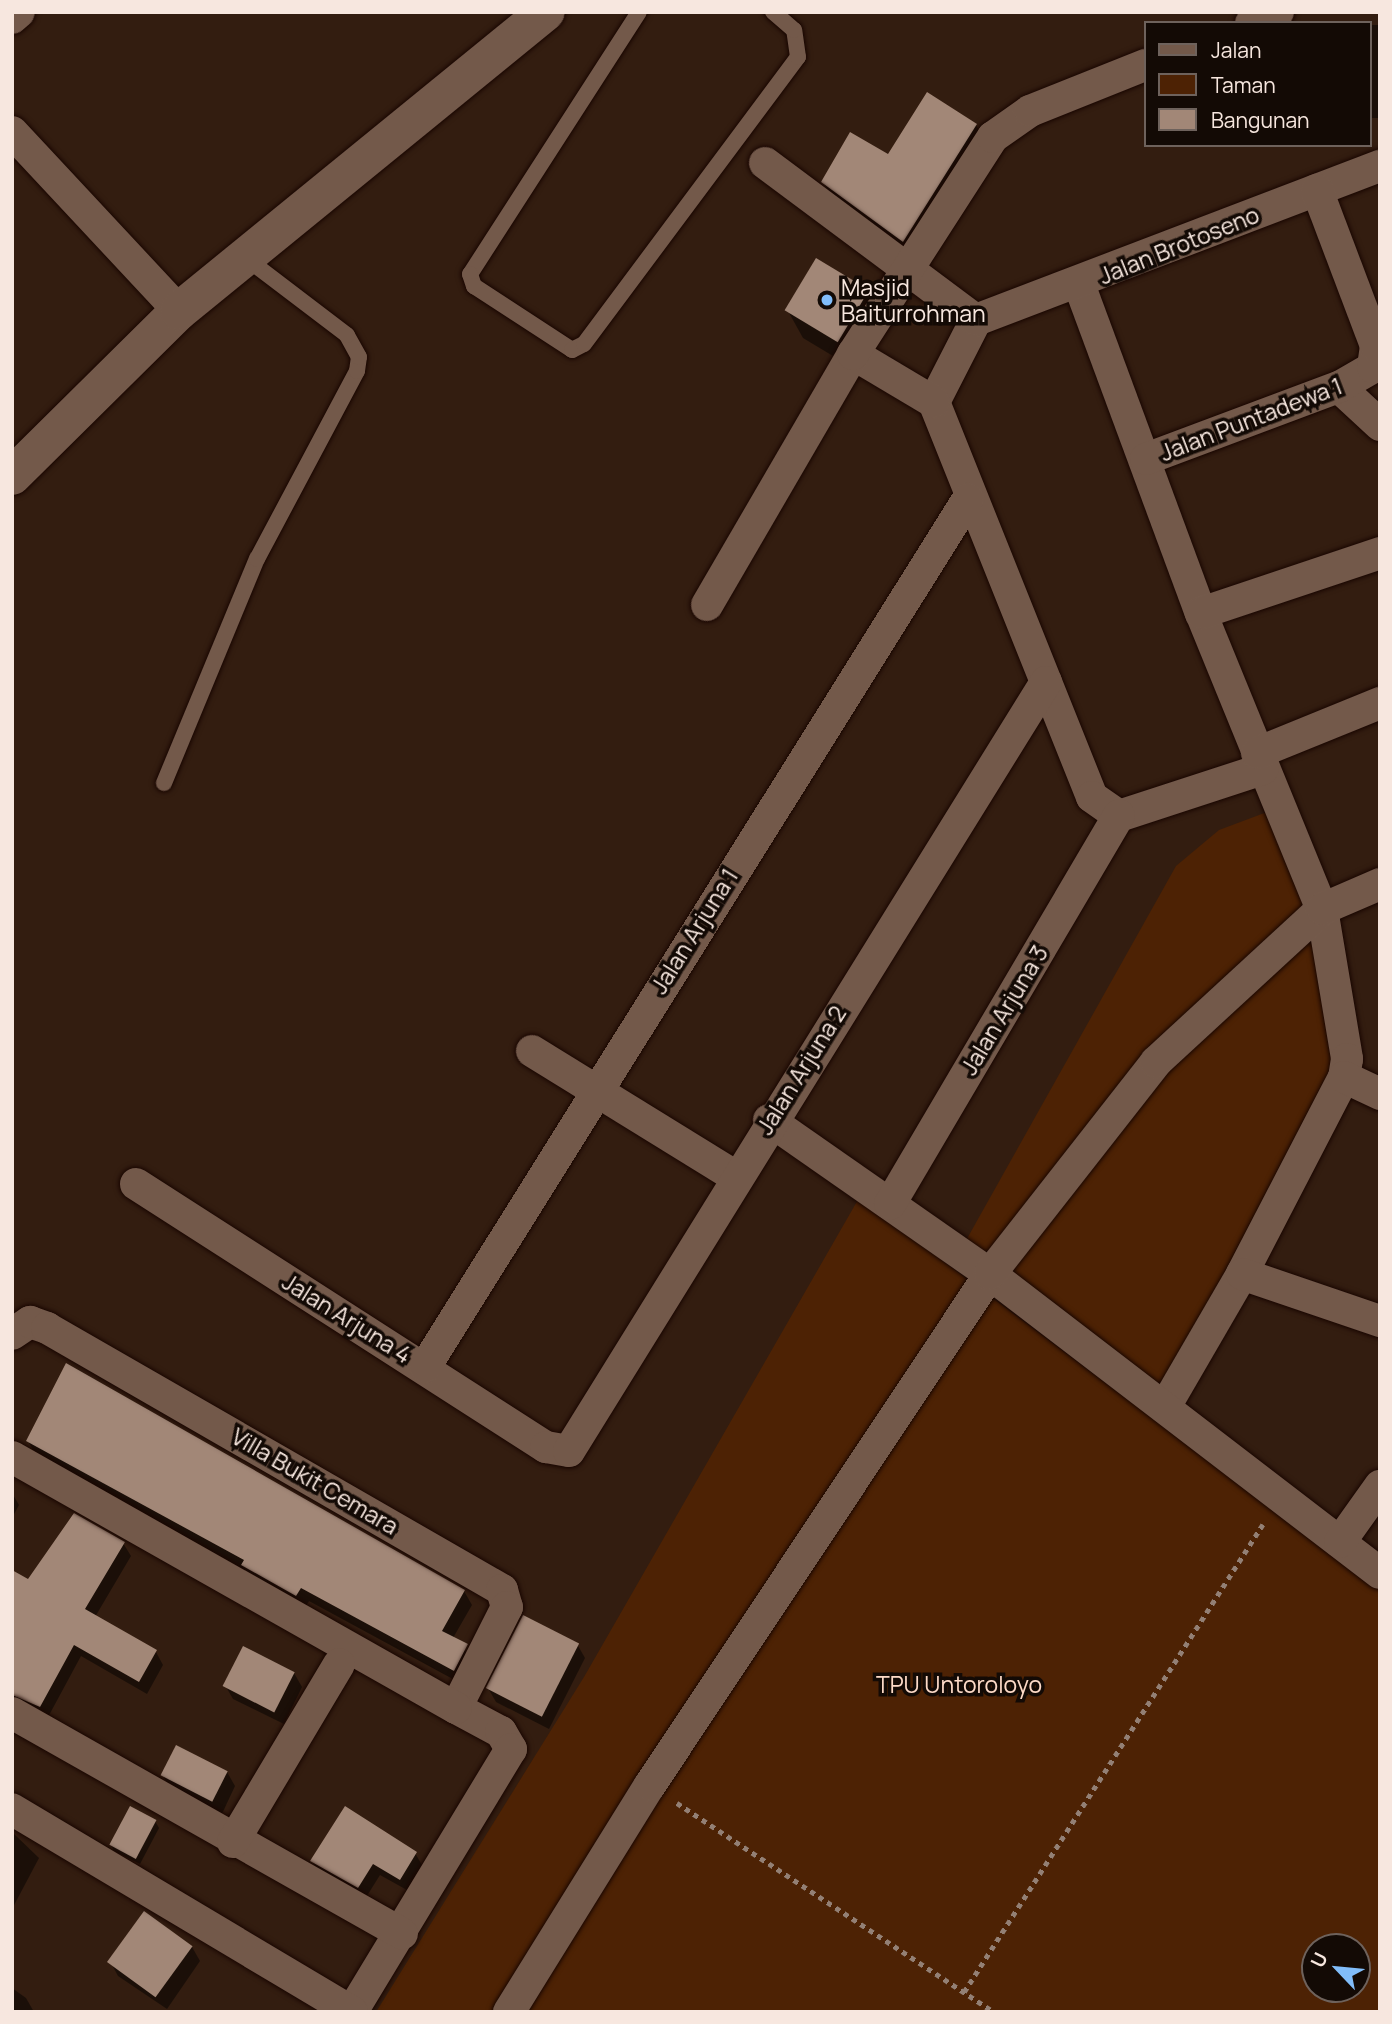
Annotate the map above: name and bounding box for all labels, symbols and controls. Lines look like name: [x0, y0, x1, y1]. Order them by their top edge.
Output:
legend: [1144, 21, 1371, 147]
text: Jalan: [1211, 36, 1261, 64]
text: Taman: [1211, 71, 1276, 99]
text: Bangunan: [1211, 106, 1310, 134]
street label: Jalan Brotoseno: [1095, 200, 1263, 290]
place label: Masjid Baiturrohman: [841, 273, 986, 327]
marker: Masjid Baiturrohman: [819, 292, 835, 308]
street label: Jalan Puntadewa 1: [1156, 372, 1346, 466]
street label: Jalan Arjuna 1: [645, 863, 743, 999]
street label: Jalan Arjuna 3: [955, 940, 1053, 1080]
street label: Jalan Arjuna 2: [751, 1001, 851, 1139]
street label: Jalan Arjuna 4: [277, 1267, 417, 1369]
street label: Villa Bukit Cemara: [227, 1422, 403, 1540]
park label: TPU Untoroloyo: [876, 1670, 1042, 1698]
north arrow: [1301, 1933, 1371, 2003]
text: U: [1304, 1948, 1334, 1972]

